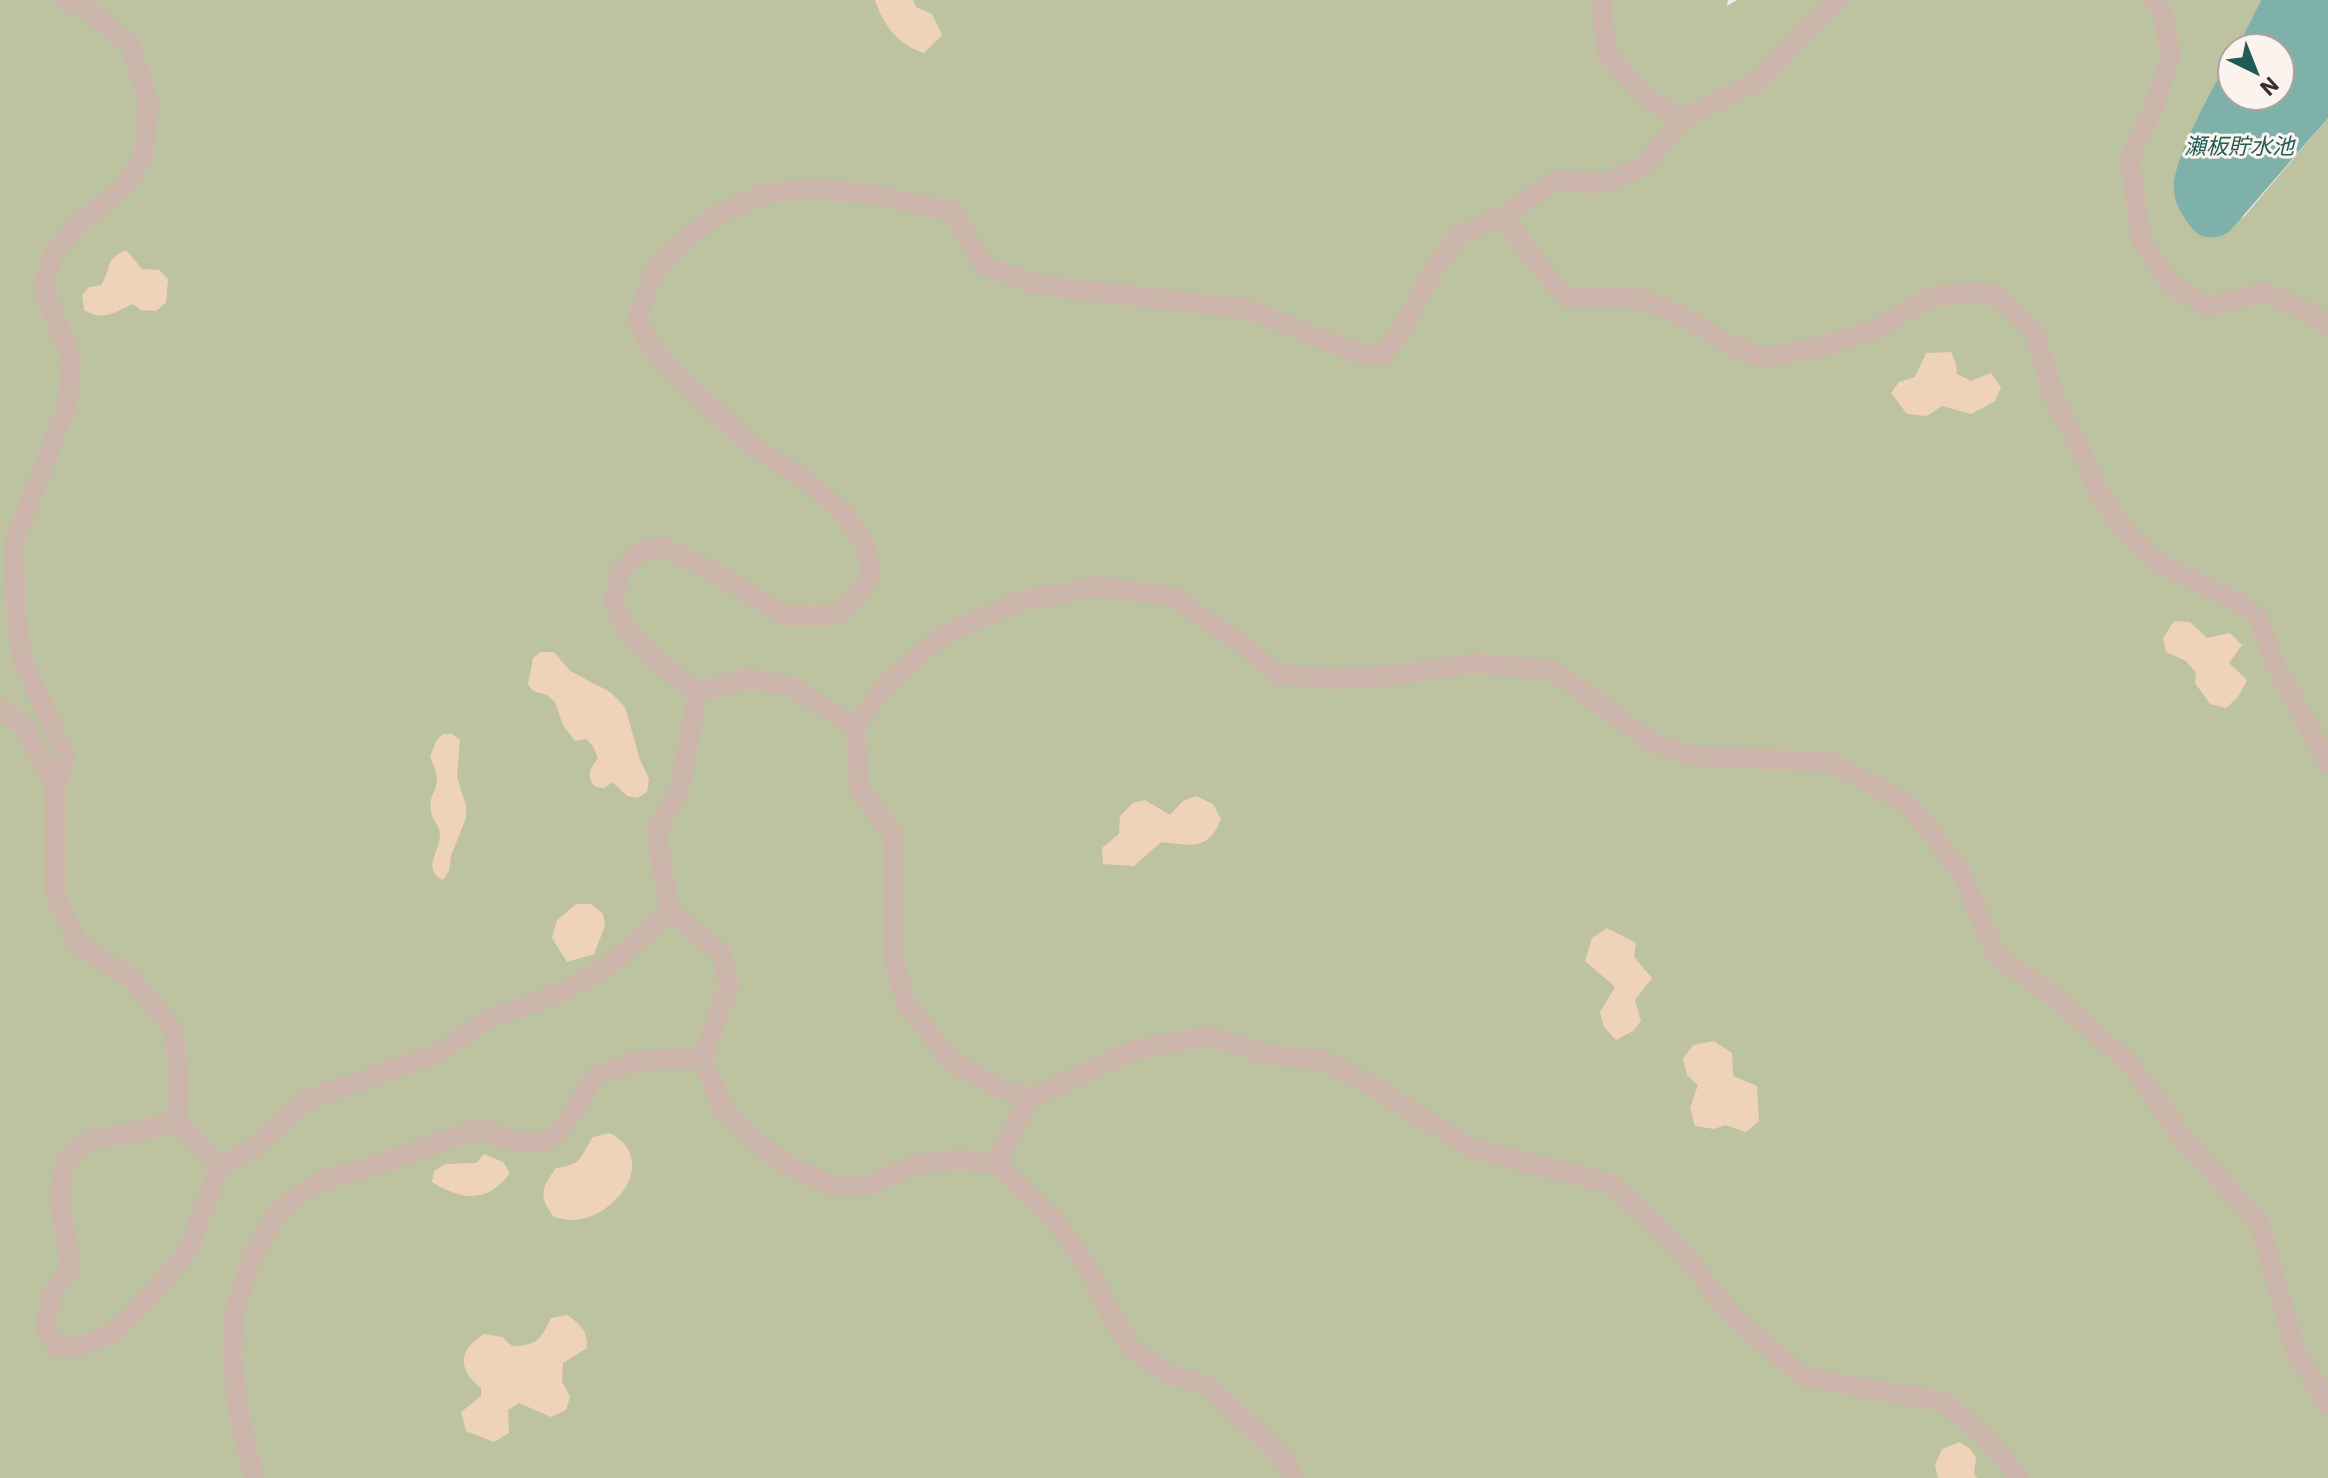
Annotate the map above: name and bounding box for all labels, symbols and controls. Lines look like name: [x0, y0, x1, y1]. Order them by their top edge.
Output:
north arrow: [2216, 32, 2296, 112]
text: N: [2254, 71, 2286, 103]
water label: 瀬板貯水池: [2184, 131, 2296, 160]

